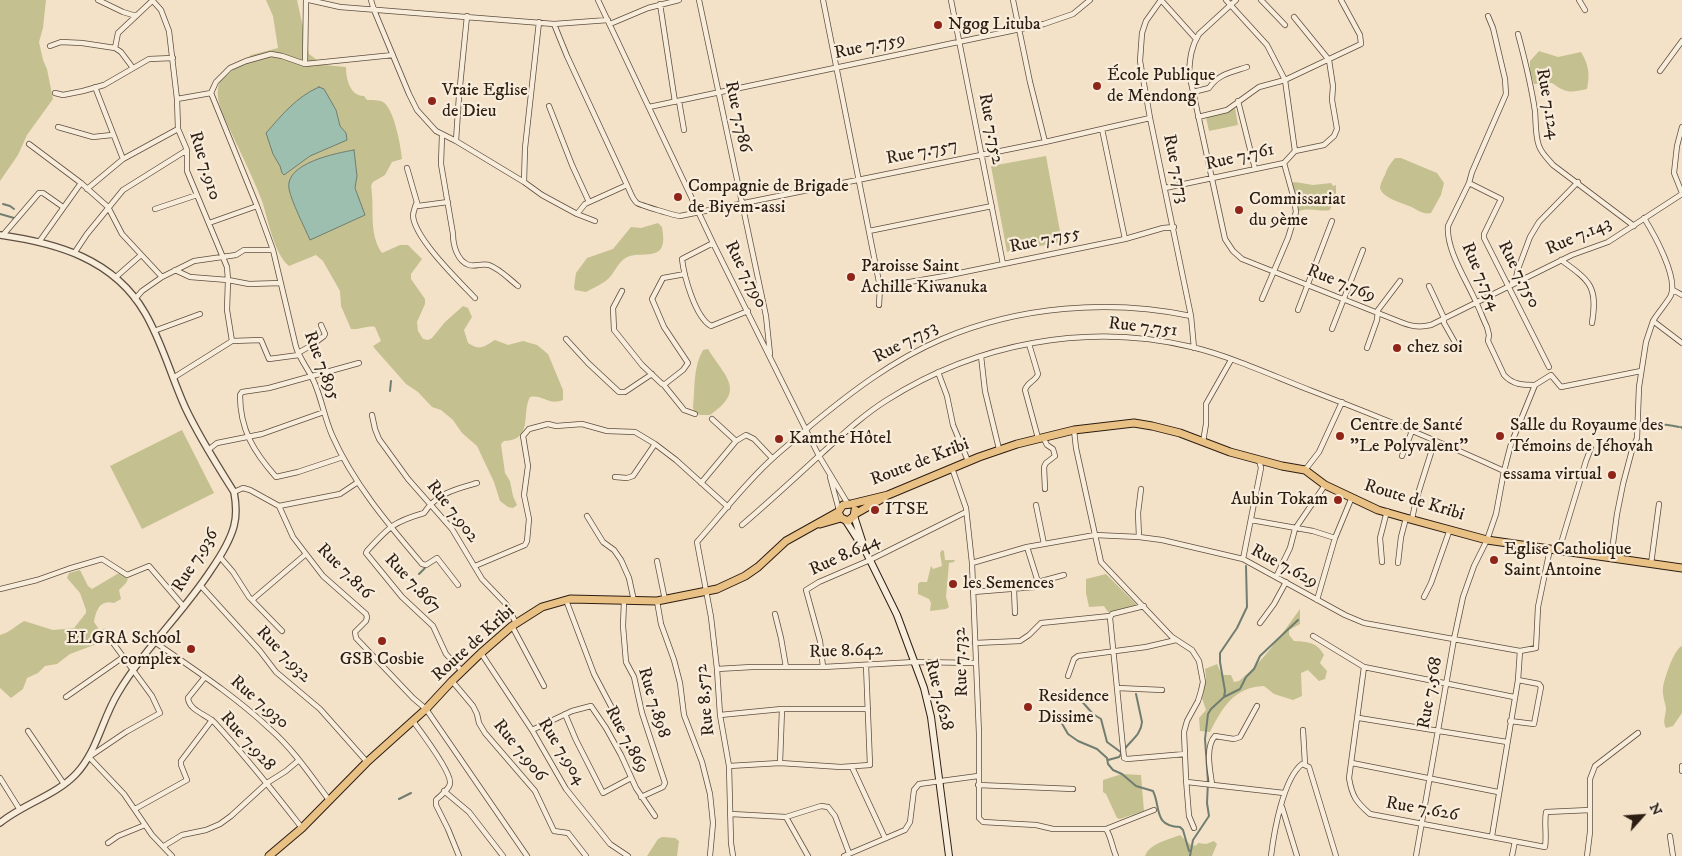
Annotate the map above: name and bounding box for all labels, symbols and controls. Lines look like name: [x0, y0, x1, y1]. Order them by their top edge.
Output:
place label: Ngog Lituba: [948, 14, 1041, 36]
marker: Ngog Lituba: [932, 19, 944, 31]
street label: Rue 7.759: [833, 29, 907, 65]
place label: École Publique de Mendong: [1107, 65, 1215, 108]
street label: Rue 7.124: [1530, 67, 1564, 141]
street label: Rue 7.786: [719, 79, 755, 155]
place label: Vraie Eglise de Dieu: [442, 80, 528, 122]
marker: École Publique de Mendong: [1091, 80, 1103, 92]
street label: Rue 7.752: [973, 92, 1007, 166]
marker: Vraie Eglise de Dieu: [426, 95, 438, 107]
street label: Rue 7.910: [183, 129, 225, 203]
street label: Rue 7.773: [1157, 132, 1193, 206]
street label: Rue 7.757: [884, 135, 960, 171]
street label: Rue 7.761: [1204, 140, 1276, 176]
place label: Compagnie de Brigade de Biyem-assi: [688, 176, 849, 218]
place label: Commissariat du 9ème: [1249, 189, 1346, 232]
marker: Compagnie de Brigade de Biyem-assi: [672, 191, 684, 203]
marker: Commissariat du 9ème: [1233, 204, 1245, 216]
street label: Rue 7.143: [1543, 213, 1615, 261]
street label: Rue 7.755: [1008, 223, 1082, 259]
street label: Rue 7.790: [719, 238, 771, 312]
street label: Rue 7.750: [1492, 238, 1544, 312]
street label: Rue 7.754: [1455, 240, 1505, 314]
place label: Paroisse Saint Achille Kiwanuka: [861, 256, 987, 298]
street label: Rue 7.769: [1303, 260, 1379, 308]
marker: Paroisse Saint Achille Kiwanuka: [845, 271, 857, 283]
street label: Rue 7.751: [1107, 314, 1179, 342]
street label: Rue 7.753: [870, 317, 942, 369]
street label: Rue 7.895: [298, 328, 344, 404]
place label: chez soi: [1407, 337, 1463, 359]
marker: chez soi: [1391, 342, 1403, 354]
place label: Centre de Santé "Le Polyvalent": [1350, 415, 1468, 458]
place label: Salle du Royaume des Témoins de Jéhovah: [1510, 415, 1663, 458]
place label: Kamthe Hôtel: [789, 428, 891, 450]
marker: Centre de Santé "Le Polyvalent": [1334, 430, 1346, 442]
marker: Salle du Royaume des Témoins de Jéhovah: [1494, 430, 1506, 442]
marker: Kamthe Hôtel: [773, 433, 785, 445]
street label: Route de Kribi: [868, 434, 972, 492]
place label: essama virtual: [1503, 464, 1602, 486]
marker: essama virtual: [1606, 469, 1618, 481]
street label: Route de Kribi: [1361, 476, 1467, 526]
street label: Rue 7.902: [421, 477, 483, 547]
place label: Aubin Tokam: [1231, 489, 1328, 511]
marker: Aubin Tokam: [1332, 494, 1344, 506]
place label: ITSE: [885, 499, 928, 521]
marker: ITSE: [869, 504, 881, 516]
street label: Rue 7.936: [168, 525, 224, 597]
street label: Rue 8.644: [806, 530, 884, 582]
street label: Rue 7.816: [311, 539, 377, 605]
place label: Eglise Catholique Saint Antoine: [1504, 539, 1631, 582]
street label: Rue 7.629: [1247, 540, 1321, 594]
street label: Rue 7.867: [379, 550, 445, 618]
marker: Eglise Catholique Saint Antoine: [1488, 554, 1500, 566]
place label: les Semences: [963, 573, 1054, 595]
marker: les Semences: [947, 578, 959, 590]
street label: Route de Kribi: [428, 601, 520, 687]
street label: Rue 7.932: [251, 622, 315, 688]
street label: Rue 7.732: [950, 627, 974, 697]
place label: ELGRA School complex: [66, 628, 181, 670]
marker: GSB Cosbie: [376, 635, 388, 647]
street label: Rue 8.642: [809, 640, 883, 664]
marker: ELGRA School complex: [185, 643, 197, 655]
place label: GSB Cosbie: [340, 649, 424, 671]
street label: Rue 7.568: [1414, 655, 1448, 731]
street label: Rue 7.628: [919, 657, 957, 733]
street label: Rue 8.572: [691, 663, 721, 737]
street label: Rue 7.898: [632, 665, 674, 741]
street label: Rue 7.930: [225, 672, 293, 734]
place label: Residence Dissime: [1038, 686, 1109, 729]
marker: Residence Dissime: [1022, 701, 1034, 713]
street label: Rue 7.869: [599, 703, 653, 777]
street label: Rue 7.928: [215, 708, 279, 776]
street label: Rue 7.904: [532, 715, 590, 789]
street label: Rue 7.906: [487, 716, 551, 786]
north arrow: [1617, 791, 1667, 841]
street label: Rue 7.626: [1384, 793, 1460, 827]
text: N: [1645, 800, 1666, 819]

